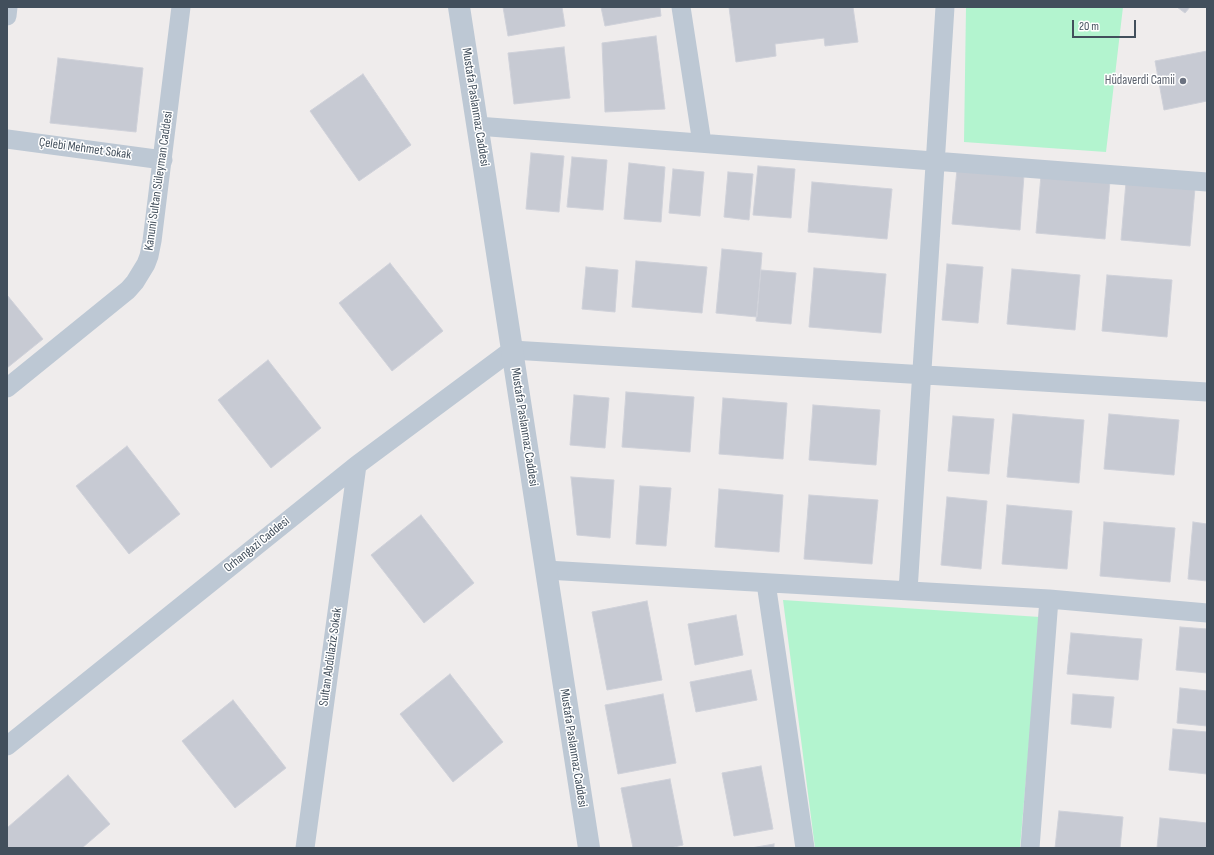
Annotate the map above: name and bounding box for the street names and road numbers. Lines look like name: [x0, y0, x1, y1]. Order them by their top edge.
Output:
street label: Mustafa Paslanmaz Caddesi: [458, 47, 492, 167]
street label: Kanuni Sultan Süleyman Caddesi: [141, 110, 177, 252]
street label: Çelebi Mehmet Sokak: [38, 135, 132, 163]
street label: Mustafa Paslanmaz Caddesi: [507, 367, 541, 487]
street label: Orhangazi Caddesi: [221, 514, 293, 576]
street label: Sultan Abdülaziz Sokak: [316, 607, 346, 707]
street label: Mustafa Paslanmaz Caddesi: [556, 688, 590, 808]

